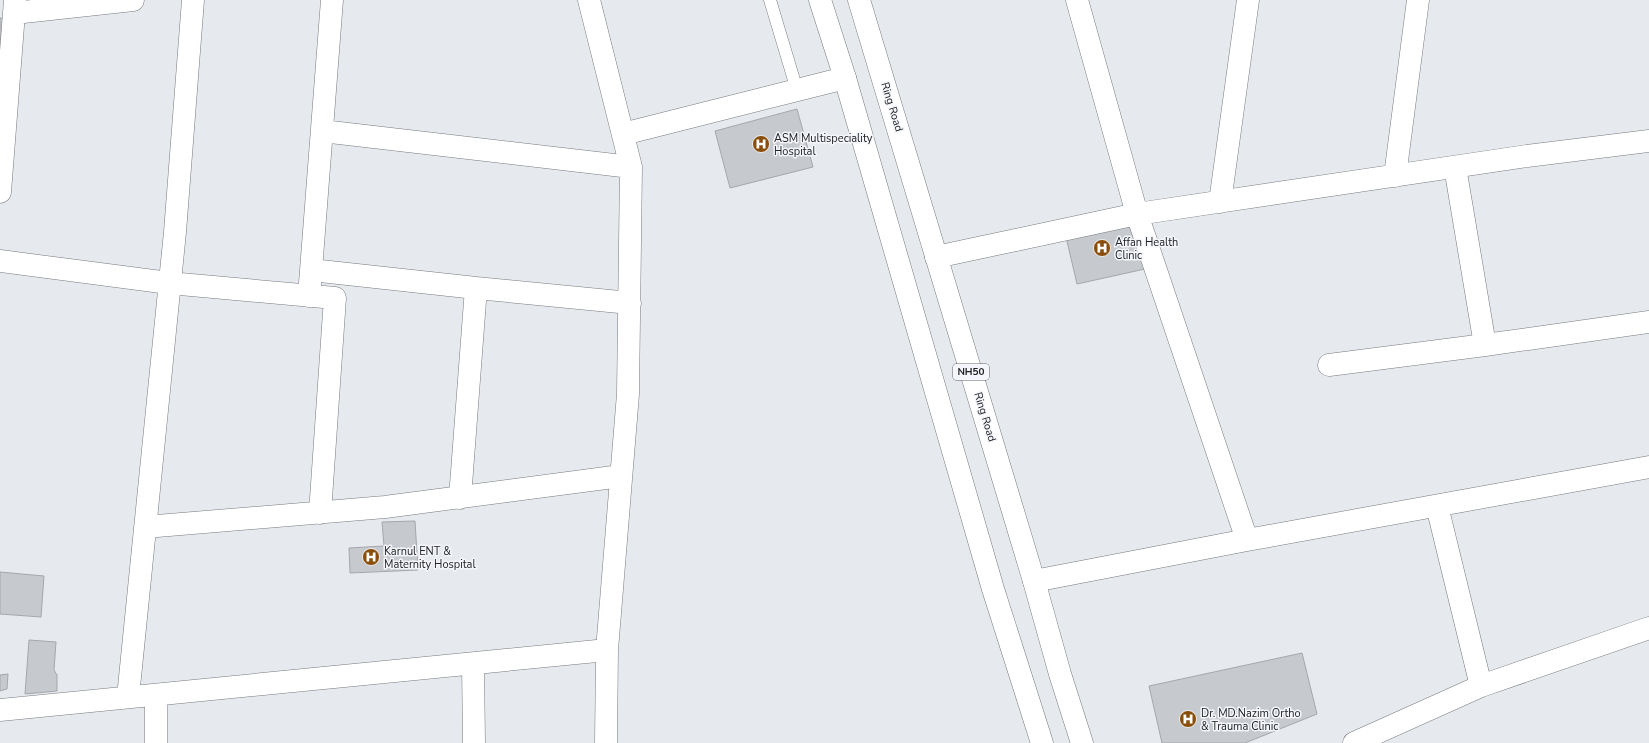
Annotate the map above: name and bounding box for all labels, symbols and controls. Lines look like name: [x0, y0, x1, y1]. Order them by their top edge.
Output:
street label: Ring Road: [877, 80, 907, 134]
place label: ASM Multispeciality Hospital: [774, 131, 873, 159]
hospital icon: ASM Multispeciality Hospital: [751, 134, 771, 154]
place label: Affan Health Clinic: [1115, 235, 1178, 263]
hospital icon: Affan Health Clinic: [1092, 238, 1112, 258]
road number: NH50: [953, 364, 989, 380]
street label: Ring Road: [970, 390, 1000, 444]
place label: Karnul ENT & Maternity Hospital: [384, 544, 476, 572]
hospital icon: Karnul ENT & Maternity Hospital: [361, 547, 381, 567]
place label: Dr. MD.Nazim Ortho & Trauma Clinic: [1201, 706, 1301, 734]
hospital icon: Dr. MD.Nazim Ortho & Trauma Clinic: [1178, 709, 1198, 729]

